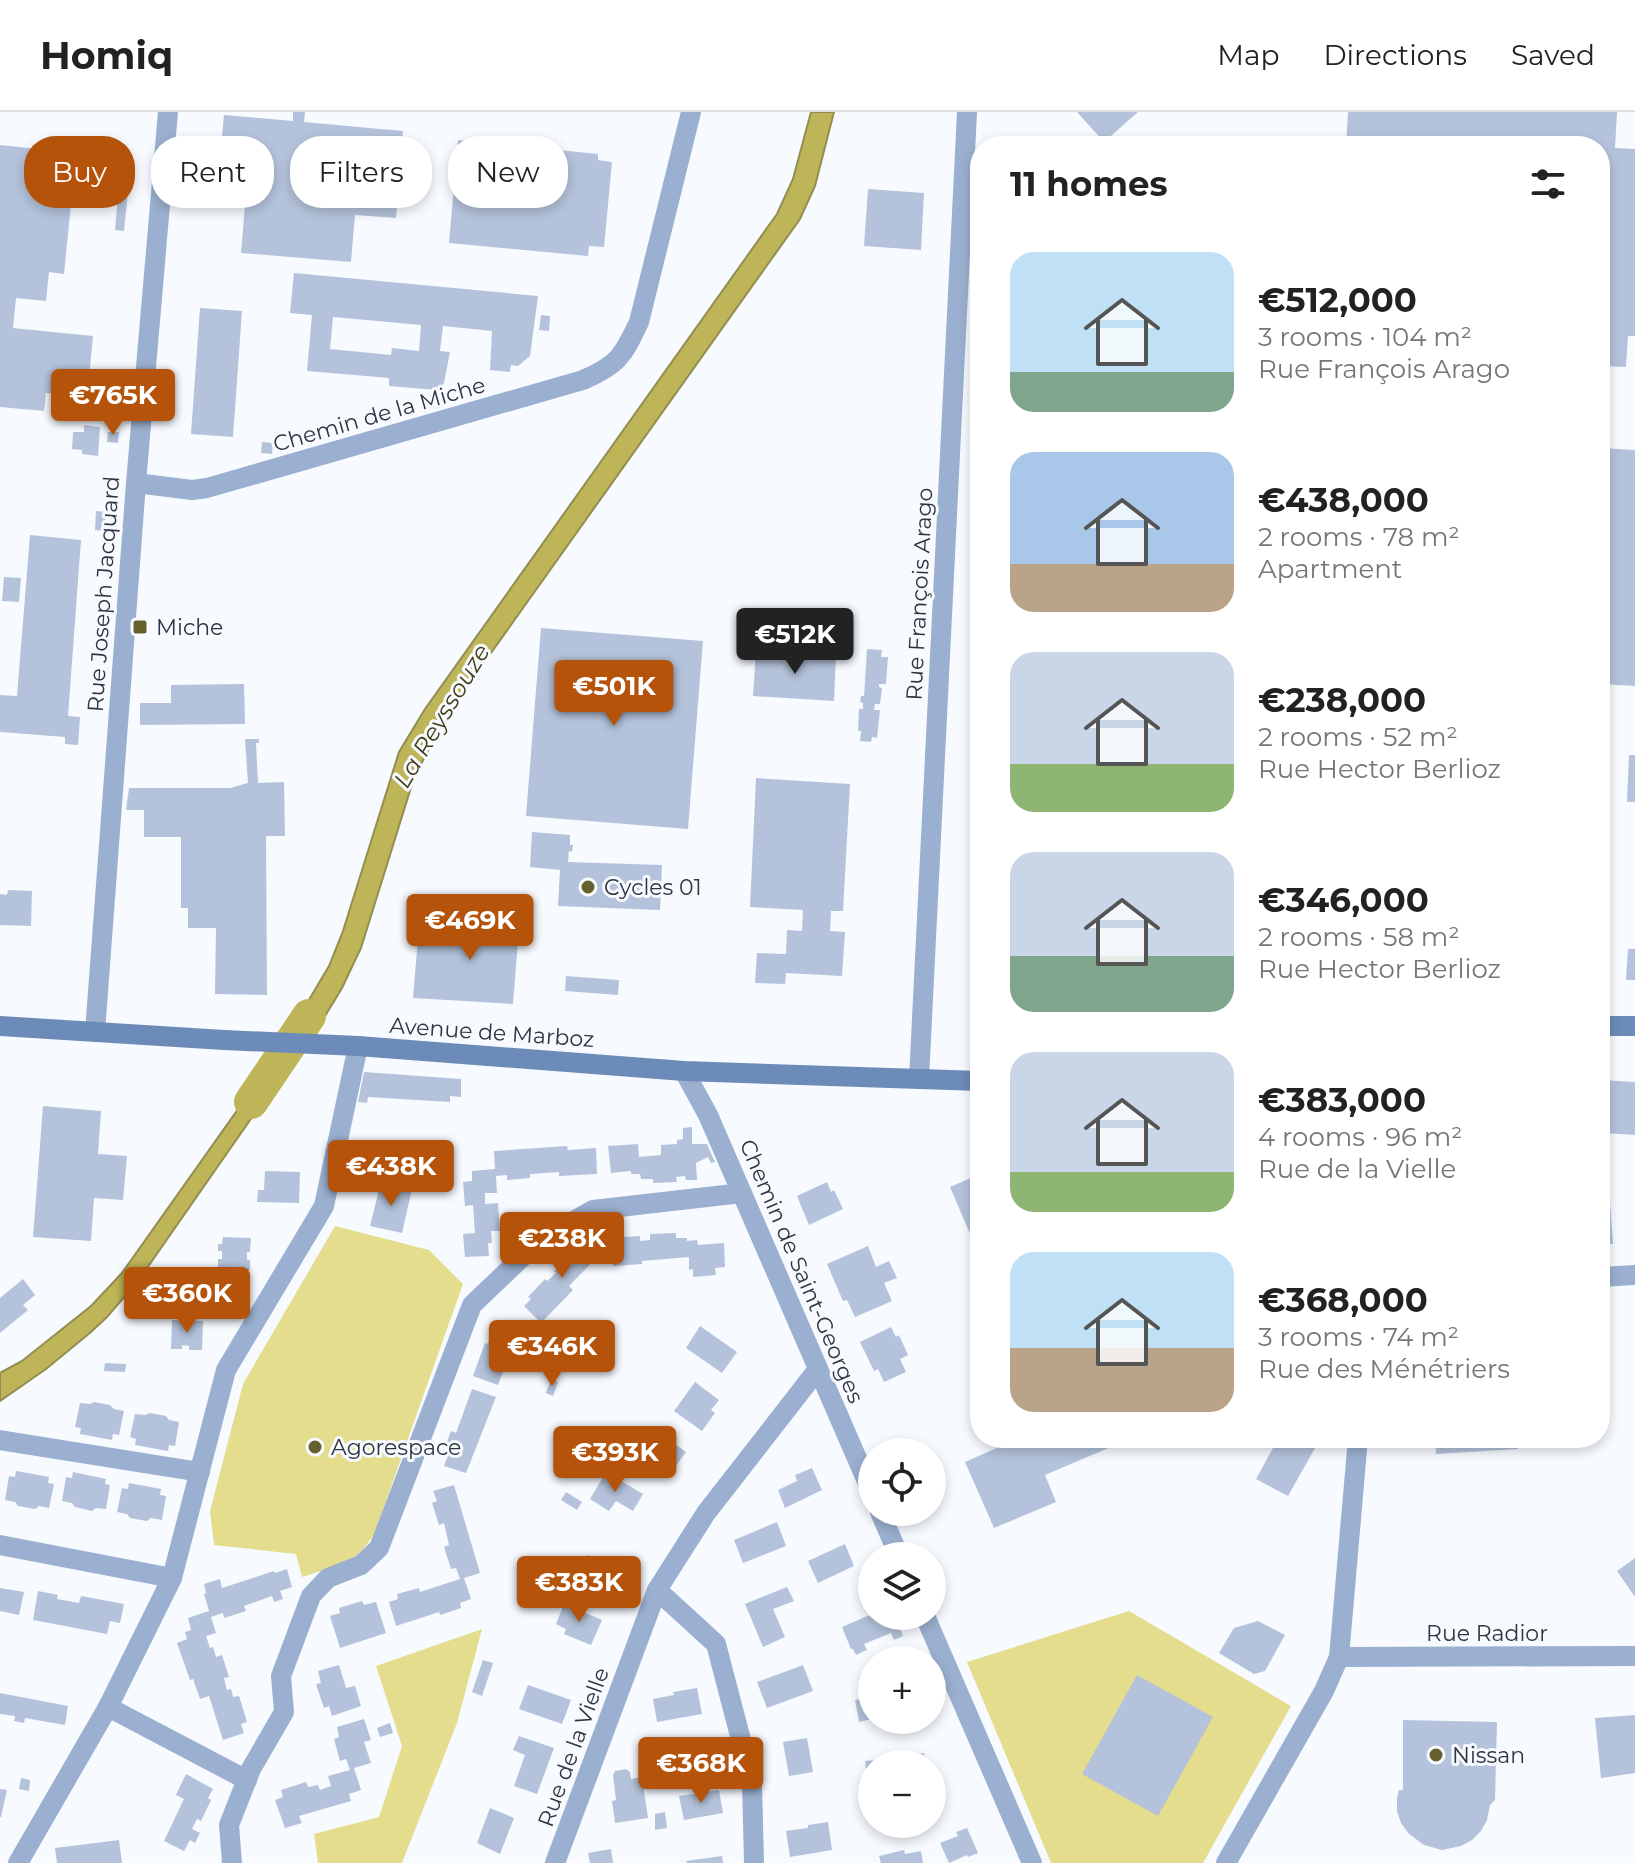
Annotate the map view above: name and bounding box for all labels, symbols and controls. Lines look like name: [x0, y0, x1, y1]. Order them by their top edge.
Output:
text: Homiq: [40, 32, 173, 79]
text: Map: [1217, 38, 1279, 72]
text: Directions: [1323, 38, 1467, 72]
text: Saved: [1511, 38, 1595, 72]
chip: Buy: [24, 136, 135, 208]
chip: Rent: [151, 136, 274, 208]
chip: Filters: [290, 136, 432, 208]
chip: New: [448, 136, 568, 208]
icon: filters: [1526, 162, 1570, 206]
text: 11 homes: [1010, 163, 1168, 205]
text: €512,000: [1258, 279, 1417, 321]
icon: home: [1074, 284, 1170, 380]
text: 3 rooms · 104 m²: [1258, 321, 1472, 353]
text: Rue François Arago: [1258, 353, 1510, 385]
pin: €765K: [57, 369, 169, 437]
street label: Chemin de la Miche: [270, 371, 488, 458]
text: €765K: [69, 379, 157, 411]
street label: Rue Joseph Jacquard: [82, 475, 125, 713]
text: €438,000: [1258, 479, 1429, 521]
icon: home: [1074, 484, 1170, 580]
street label: Rue François Arago: [900, 487, 939, 701]
text: 2 rooms · 78 m²: [1258, 521, 1460, 553]
text: Apartment: [1258, 553, 1402, 585]
pin: €512K: [739, 608, 851, 676]
place label: Miche: [156, 614, 223, 641]
marker: Miche: [131, 618, 149, 636]
text: €512K: [754, 618, 836, 650]
water label: La Reyssouze: [387, 639, 496, 793]
pin: €501K: [558, 660, 670, 728]
text: €501K: [572, 670, 656, 702]
text: €238,000: [1258, 679, 1426, 721]
icon: home: [1074, 684, 1170, 780]
text: 2 rooms · 52 m²: [1258, 721, 1458, 753]
text: Rue Hector Berlioz: [1258, 753, 1501, 785]
place label: Cycles 01: [604, 874, 702, 901]
marker: Cycles 01: [579, 878, 597, 896]
text: €346,000: [1258, 879, 1429, 921]
icon: home: [1074, 884, 1170, 980]
pin: €469K: [414, 894, 526, 962]
text: €469K: [424, 904, 516, 936]
text: 2 rooms · 58 m²: [1258, 921, 1460, 953]
text: Rue Hector Berlioz: [1258, 953, 1501, 985]
street label: Avenue de Marboz: [389, 1012, 595, 1053]
text: €383,000: [1258, 1079, 1426, 1121]
icon: home: [1074, 1084, 1170, 1180]
text: 4 rooms · 96 m²: [1258, 1121, 1462, 1153]
street label: Chemin de Saint-Georges: [734, 1135, 870, 1407]
pin: €438K: [335, 1140, 447, 1208]
text: €438K: [346, 1150, 436, 1182]
text: Rue de la Vielle: [1258, 1153, 1456, 1185]
pin: €238K: [506, 1212, 618, 1280]
text: €238K: [518, 1222, 606, 1254]
pin: €360K: [131, 1267, 243, 1335]
text: €360K: [142, 1277, 232, 1309]
text: €368,000: [1258, 1279, 1428, 1321]
icon: home: [1074, 1284, 1170, 1380]
pin: €346K: [496, 1320, 608, 1388]
text: 3 rooms · 74 m²: [1258, 1321, 1459, 1353]
text: €346K: [507, 1330, 597, 1362]
text: Rue des Ménétriers: [1258, 1353, 1510, 1385]
pin: €393K: [559, 1426, 671, 1494]
place label: Agorespace: [331, 1434, 461, 1461]
text: €393K: [571, 1436, 659, 1468]
marker: Agorespace: [306, 1438, 324, 1456]
map controls: [858, 1438, 946, 1838]
button: locate: [858, 1438, 946, 1526]
button: layers: [858, 1542, 946, 1630]
pin: €383K: [523, 1556, 635, 1624]
text: €383K: [535, 1566, 623, 1598]
street label: Rue Radior: [1426, 1620, 1548, 1647]
button: +: [858, 1646, 946, 1734]
street label: Rue de la Vielle: [532, 1664, 615, 1831]
pin: €368K: [645, 1737, 757, 1805]
place label: Nissan: [1452, 1742, 1525, 1769]
marker: Nissan: [1427, 1746, 1445, 1764]
text: €368K: [656, 1747, 746, 1779]
button: −: [858, 1750, 946, 1838]

